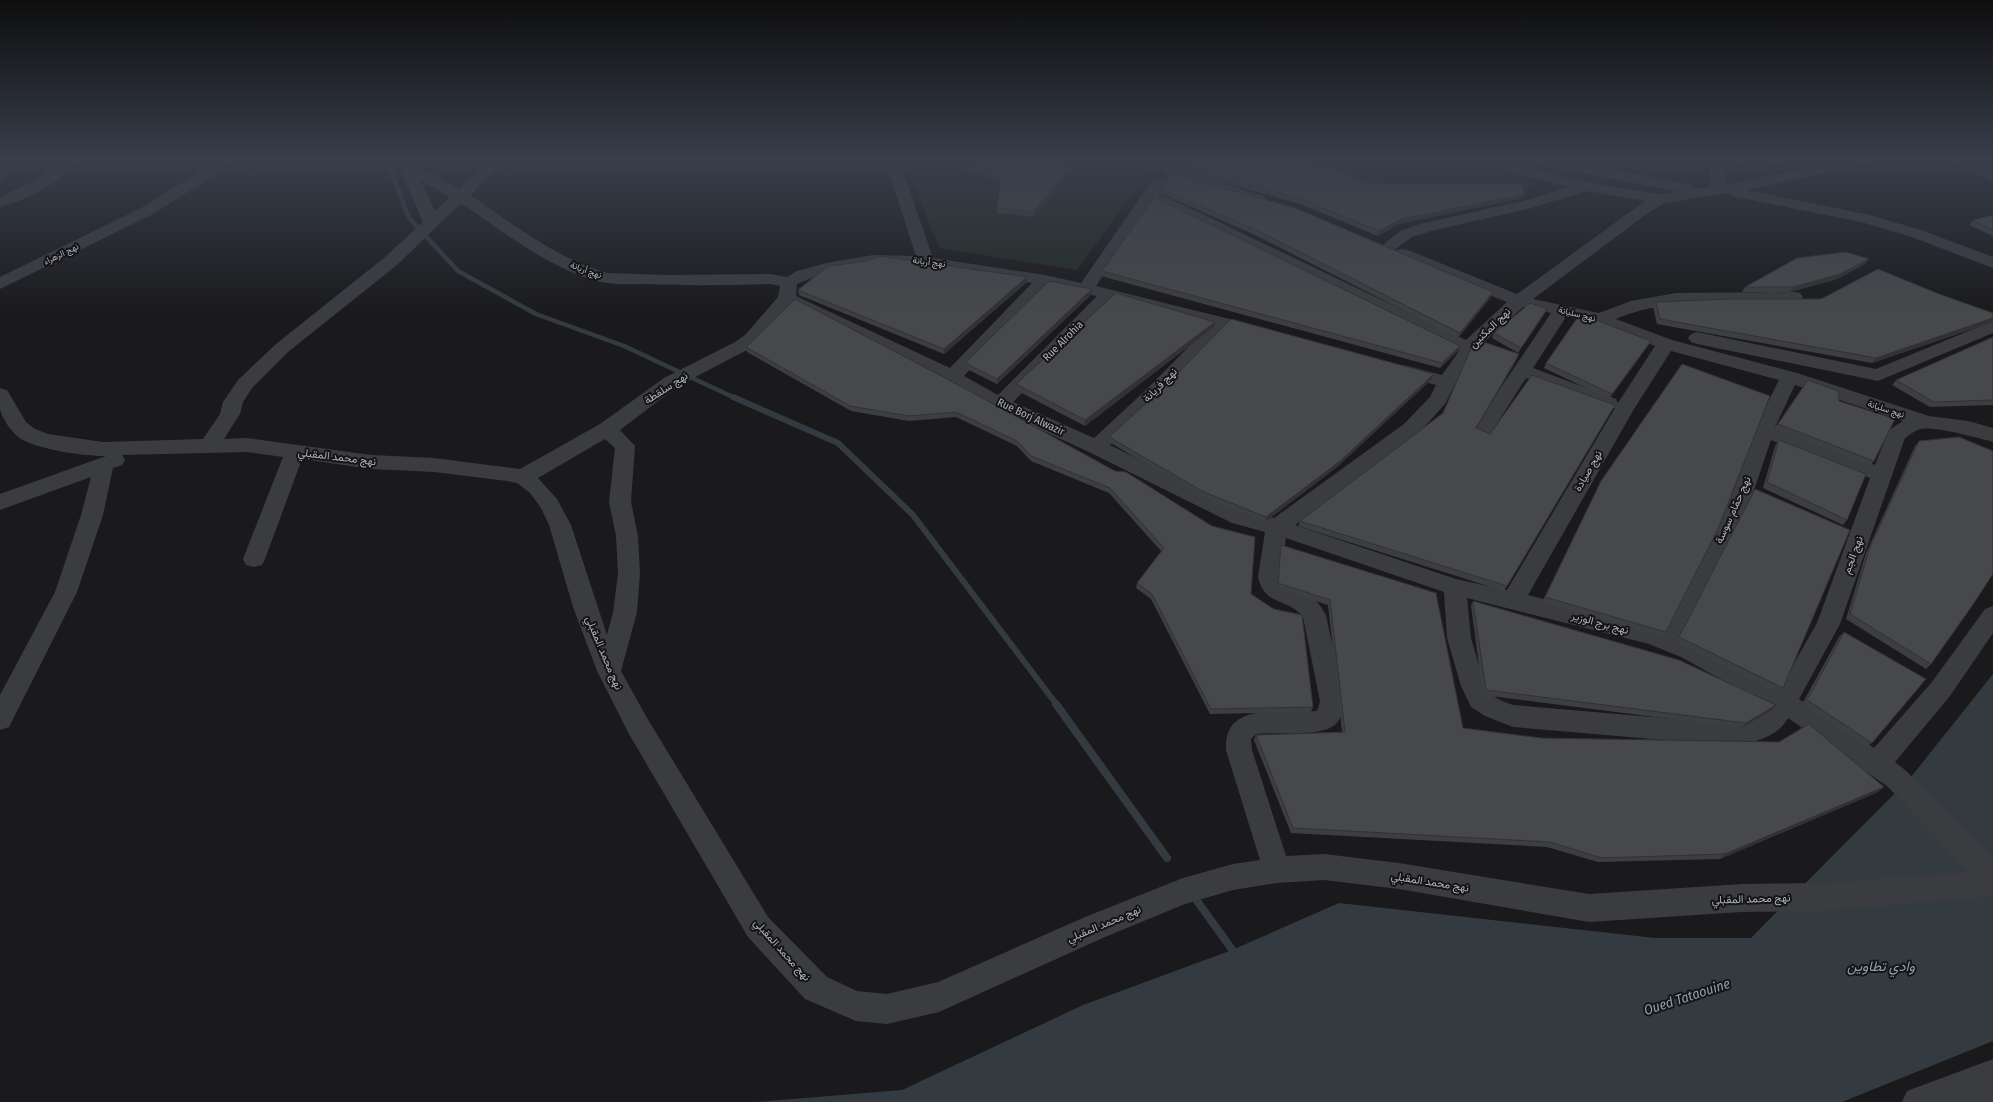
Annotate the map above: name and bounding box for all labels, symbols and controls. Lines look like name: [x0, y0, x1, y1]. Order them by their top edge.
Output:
street label: نهج الزهراء: [42, 241, 81, 268]
street label: نهج أريانة: [912, 255, 946, 270]
street label: نهج أريانة: [568, 260, 604, 281]
street label: نهج المكنين: [1467, 305, 1514, 352]
street label: نهج سليانة: [1557, 305, 1597, 325]
street label: Rue Alrohia: [1040, 318, 1086, 364]
street label: نهج فريانة: [1140, 365, 1181, 406]
street label: نهج سلقطة: [642, 369, 691, 408]
street label: Rue Borj Alwazir: [995, 396, 1067, 438]
street label: نهج سليانة: [1866, 398, 1906, 421]
street label: نهج محمد المقبلي: [297, 446, 377, 471]
street label: نهج صيادة: [1571, 448, 1606, 494]
street label: نهج حمّام سوسة: [1712, 474, 1755, 546]
street label: نهج الجم: [1840, 534, 1867, 576]
street label: نهج برج الوزير: [1569, 609, 1630, 638]
street label: نهج محمد المقبلي: [580, 614, 625, 693]
street label: نهج محمد المقبلي: [1390, 869, 1470, 898]
street label: نهج محمد المقبلي: [1711, 891, 1791, 910]
street label: نهج محمد المقبلي: [1065, 903, 1144, 948]
street label: نهج محمد المقبلي: [749, 916, 813, 986]
water label: وادي تطاوين: [1847, 958, 1916, 978]
water label: Oued Tataouine: [1642, 975, 1733, 1019]

